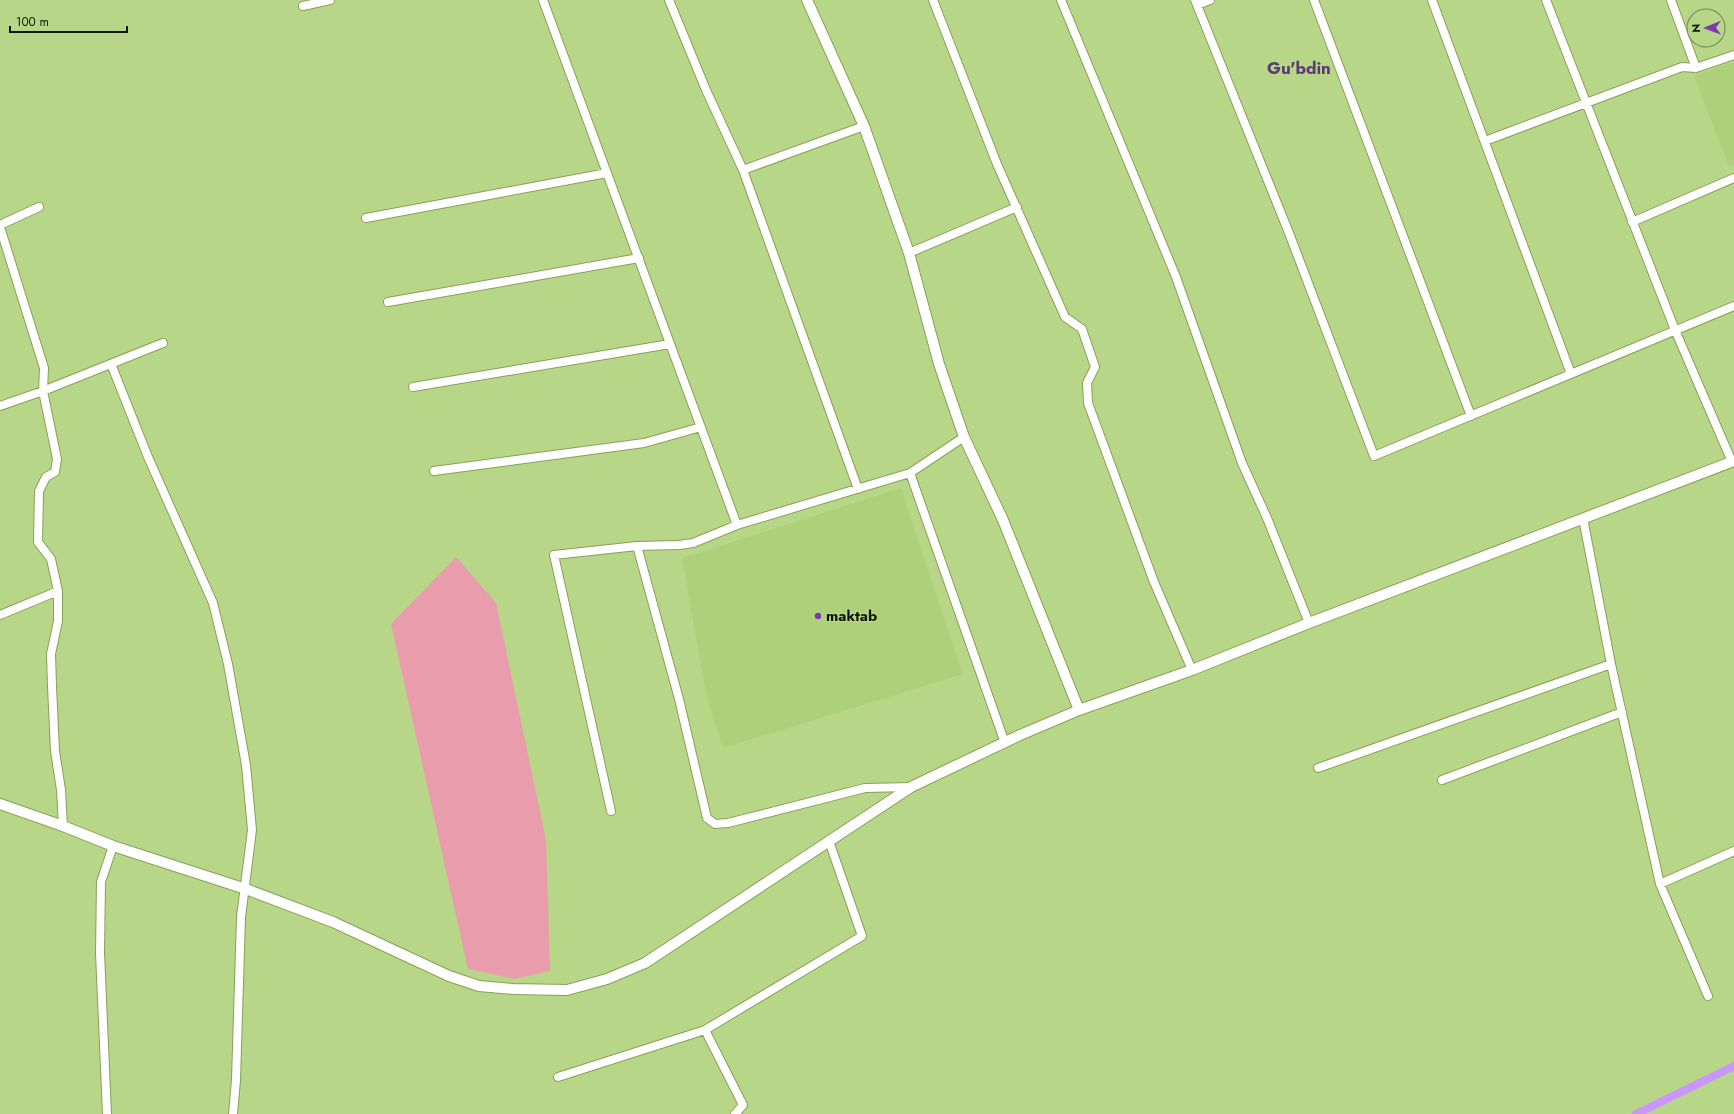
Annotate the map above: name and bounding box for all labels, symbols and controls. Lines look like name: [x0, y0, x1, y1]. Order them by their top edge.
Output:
scale bar: [10, 8, 127, 34]
north arrow: [1686, 8, 1726, 48]
text: 100 m: [16, 13, 49, 31]
text: N: [1688, 24, 1704, 33]
district label: Gu'bdin: [1267, 56, 1331, 80]
place label: maktab: [826, 605, 877, 627]
marker: maktab: [813, 611, 823, 621]

